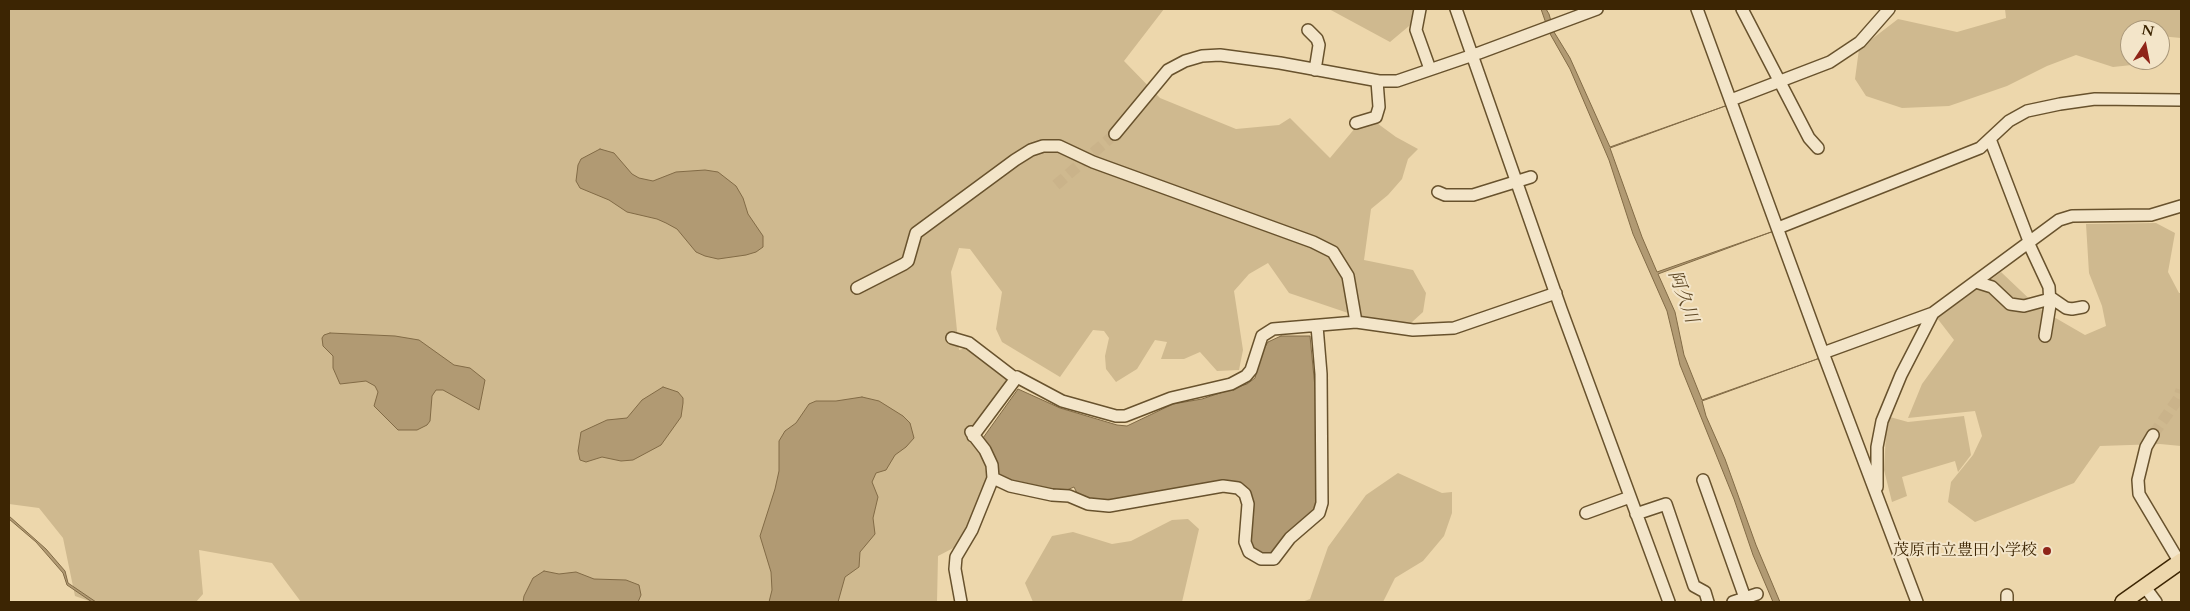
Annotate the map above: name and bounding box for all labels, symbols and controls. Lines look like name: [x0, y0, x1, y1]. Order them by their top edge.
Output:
north arrow: [2120, 20, 2170, 70]
text: N: [2140, 20, 2156, 41]
water label: 阿久川: [1663, 268, 1701, 326]
place label: 茂原市立豊田小学校: [1893, 541, 2037, 561]
marker: 茂原市立豊田小学校: [2041, 545, 2053, 557]

